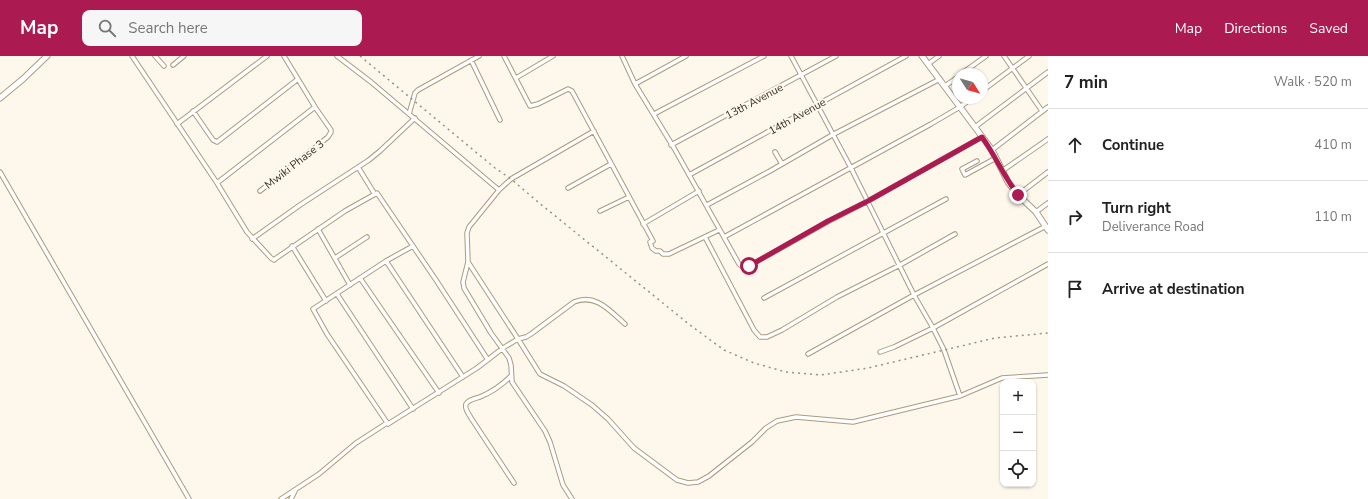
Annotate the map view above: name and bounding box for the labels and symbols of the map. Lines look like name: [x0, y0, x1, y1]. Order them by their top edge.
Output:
north arrow: [952, 68, 988, 104]
street label: 13th Avenue: [723, 80, 786, 123]
street label: 14th Avenue: [766, 94, 829, 138]
street label: Mwiki Phase 3: [261, 136, 327, 192]
route end: [1009, 186, 1027, 204]
route start: [740, 257, 758, 275]

